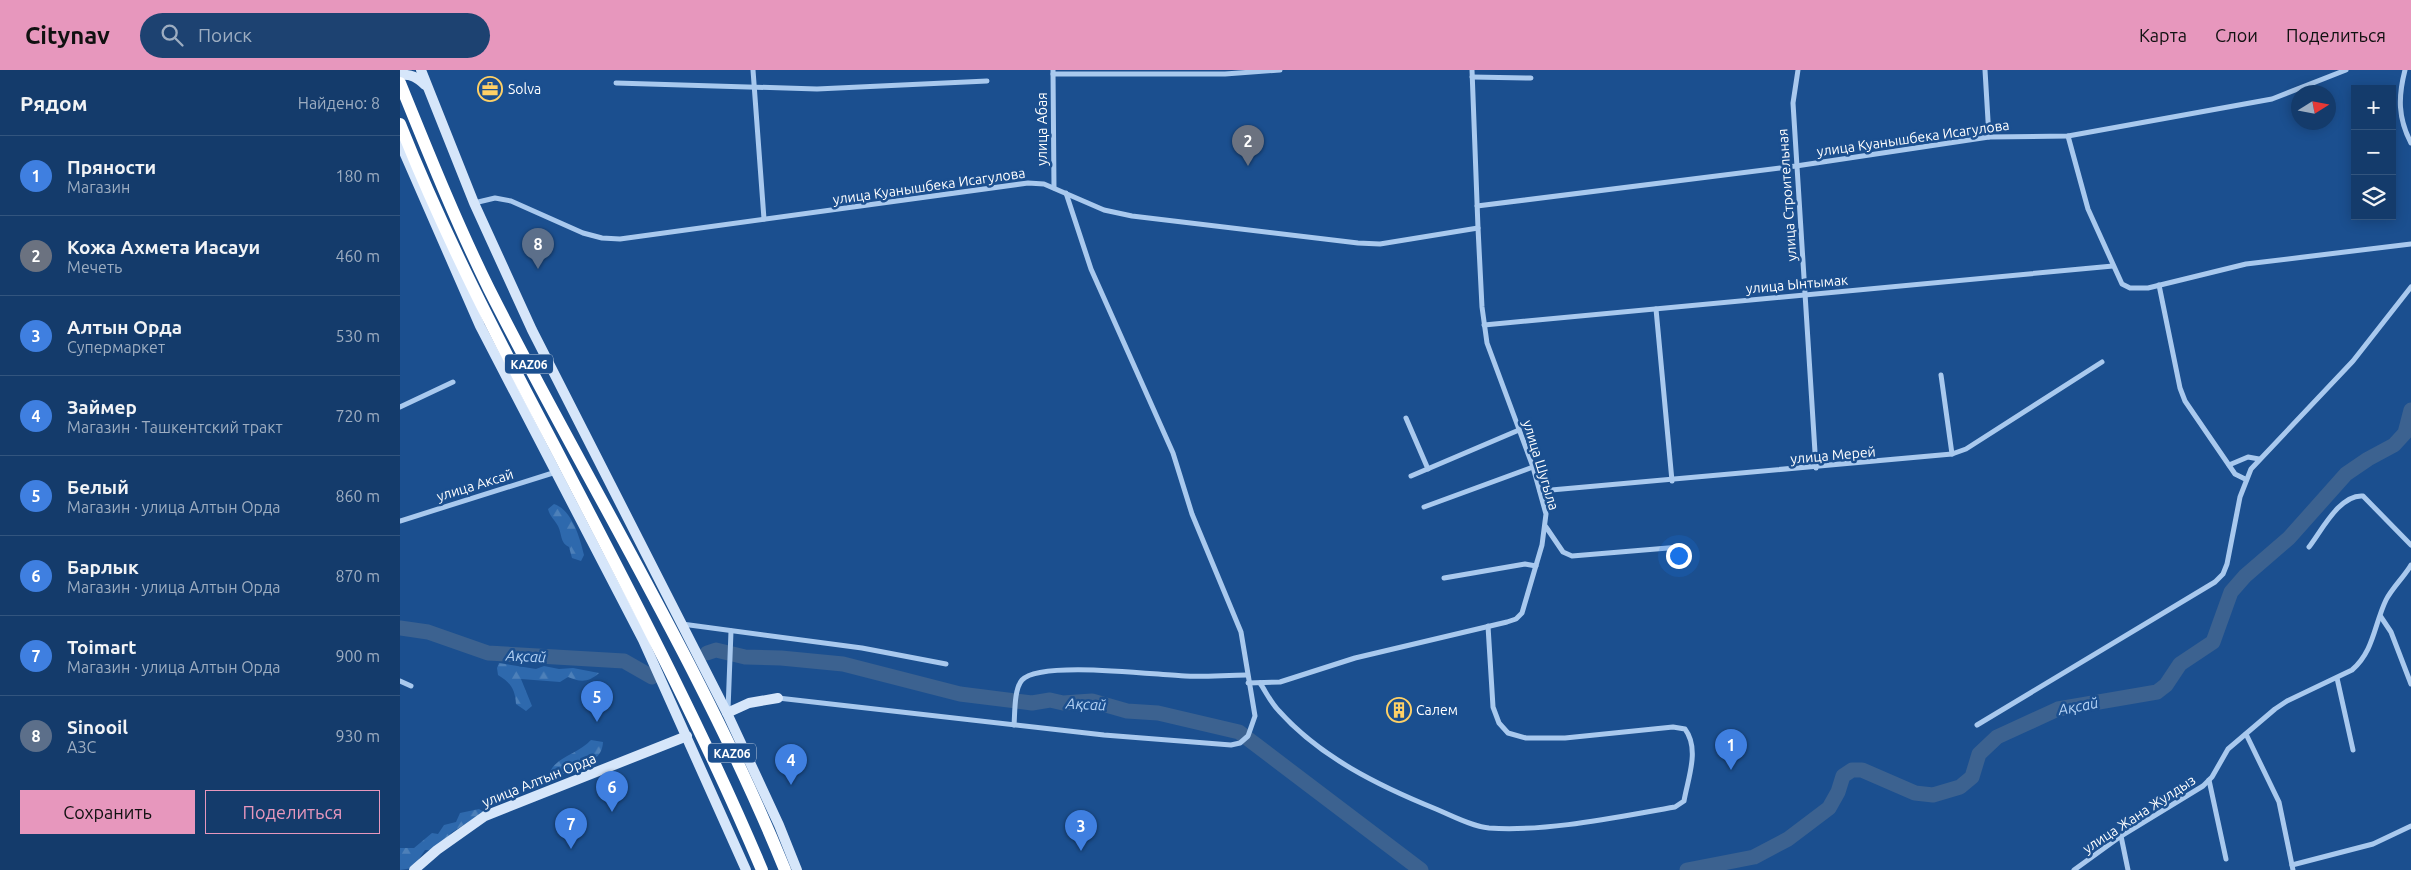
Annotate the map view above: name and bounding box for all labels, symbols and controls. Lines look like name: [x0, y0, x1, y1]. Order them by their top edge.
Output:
search box: [140, 13, 490, 58]
icon: search: [158, 21, 186, 49]
text: Citynav: [25, 22, 110, 49]
text: Поиск: [198, 24, 252, 46]
text: Карта: [2139, 25, 2187, 45]
text: Слои: [2215, 25, 2258, 45]
text: Поделиться: [2286, 25, 2386, 45]
office icon: Solva: [477, 76, 503, 102]
place label: Solva: [508, 81, 541, 97]
north arrow: [2291, 85, 2336, 130]
map controls: [2351, 85, 2396, 220]
button: +: [2351, 85, 2396, 130]
text: Рядом: [20, 91, 88, 115]
street label: улица Абая: [1034, 92, 1050, 166]
text: Найдено: 8: [298, 94, 380, 112]
street label: улица Куанышбека Исагулова: [1816, 117, 2010, 159]
pin: 2: [1232, 125, 1264, 166]
street label: улица Строительная: [1774, 128, 1800, 262]
button: −: [2351, 130, 2396, 175]
text: Пряности: [67, 156, 156, 178]
street label: улица Куанышбека Исагулова: [832, 165, 1026, 207]
text: 1: [31, 167, 41, 185]
text: 180 m: [335, 167, 380, 185]
button: layers: [2351, 175, 2396, 220]
text: Магазин: [67, 178, 130, 196]
pin: 8: [522, 228, 554, 269]
text: Кожа Ахмета Иасауи: [67, 236, 260, 258]
text: 2: [31, 247, 41, 265]
text: 460 m: [335, 247, 380, 265]
text: Мечеть: [67, 258, 122, 276]
street label: улица Ынтымак: [1745, 272, 1849, 296]
text: Алтын Орда: [67, 316, 182, 338]
text: 3: [31, 327, 41, 345]
text: 530 m: [335, 327, 380, 345]
text: Супермаркет: [67, 338, 165, 356]
road number: KАZ06: [505, 354, 553, 374]
text: Займер: [67, 396, 137, 418]
text: 4: [31, 407, 41, 425]
text: 720 m: [335, 407, 380, 425]
text: Магазин · Ташкентский тракт: [67, 418, 283, 436]
street label: улица Шугыла: [1520, 418, 1562, 512]
street label: улица Мерей: [1790, 443, 1876, 467]
street label: улица Аксай: [435, 466, 515, 504]
text: Белый: [67, 476, 129, 498]
text: 5: [31, 487, 41, 505]
text: 860 m: [335, 487, 380, 505]
text: Магазин · улица Алтын Орда: [67, 498, 281, 516]
your location: [1666, 543, 1692, 569]
text: Барлык: [67, 556, 139, 578]
text: 6: [31, 567, 41, 585]
text: 870 m: [335, 567, 380, 585]
text: Магазин · улица Алтын Орда: [67, 578, 281, 596]
text: Toimart: [67, 636, 137, 658]
water label: Ақсай: [504, 646, 547, 666]
text: 7: [31, 647, 41, 665]
text: 900 m: [335, 647, 380, 665]
text: Магазин · улица Алтын Орда: [67, 658, 281, 676]
pin: 5: [581, 681, 613, 722]
water label: Ақсай: [1064, 694, 1107, 714]
water label: Ақсай: [2056, 694, 2099, 718]
building icon: Салем: [1386, 697, 1412, 723]
place label: Салем: [1416, 702, 1458, 718]
text: Sinooil: [67, 716, 128, 738]
text: 8: [31, 727, 41, 745]
text: 930 m: [335, 727, 380, 745]
pin: 1: [1715, 729, 1747, 770]
text: АЗС: [67, 738, 96, 756]
road number: KАZ06: [708, 744, 756, 762]
pin: 4: [775, 744, 807, 785]
street label: улица Алтын Орда: [480, 750, 598, 810]
pin: 6: [596, 771, 628, 812]
street label: улица Жана Жулдыз: [2080, 772, 2198, 856]
button: Сохранить: [20, 790, 195, 834]
button: Поделиться: [205, 790, 380, 834]
pin: 7: [555, 808, 587, 849]
pin: 3: [1065, 810, 1097, 851]

